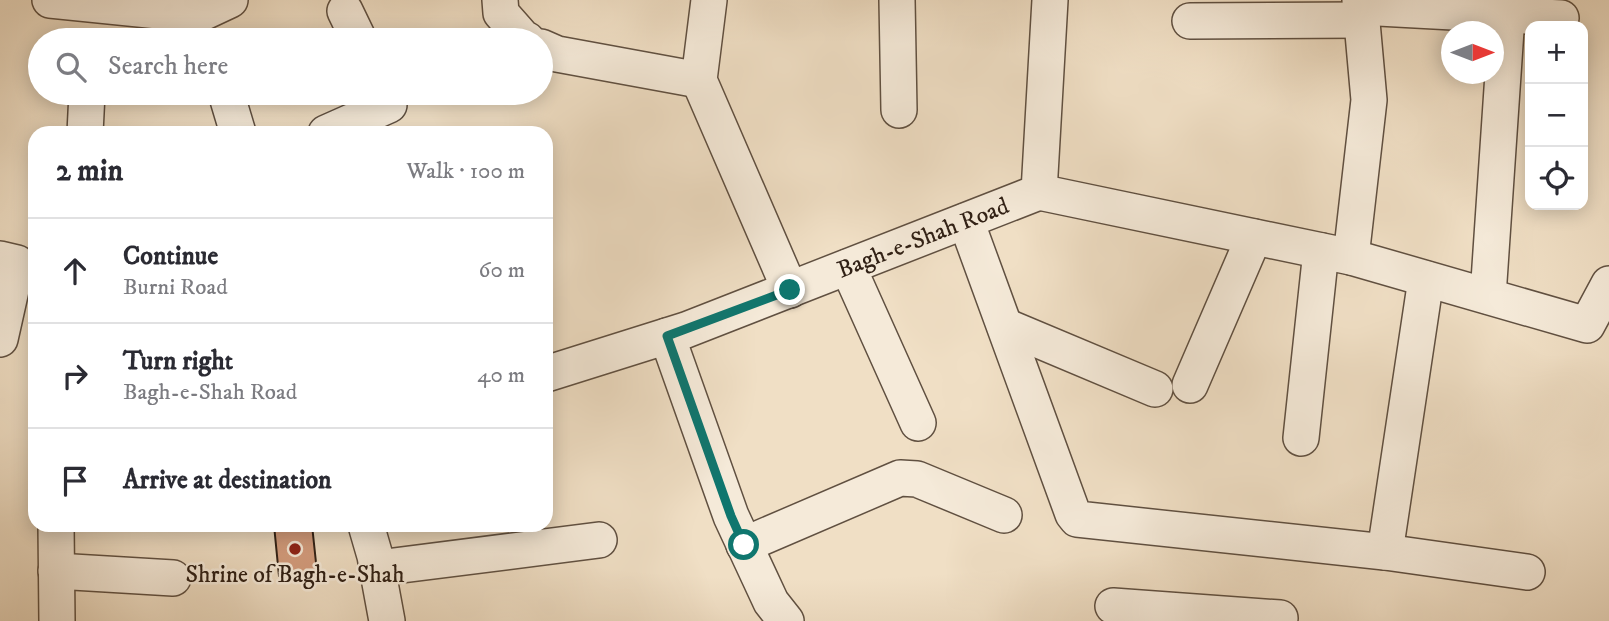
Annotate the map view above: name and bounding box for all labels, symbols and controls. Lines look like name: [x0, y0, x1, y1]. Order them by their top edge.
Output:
north arrow: [1441, 21, 1504, 84]
map controls: [1525, 21, 1588, 210]
button: +: [1525, 21, 1588, 84]
search box: [28, 28, 553, 105]
icon: search: [52, 48, 90, 86]
text: Search here: [108, 50, 228, 83]
button: −: [1525, 84, 1588, 147]
button: locate: [1525, 147, 1588, 210]
text: 2 min: [56, 153, 123, 190]
text: Walk · 100 m: [406, 157, 525, 186]
street label: Bagh-e-Shah Road: [833, 191, 1013, 285]
text: Continue: [123, 240, 218, 273]
icon: ahead: [56, 252, 94, 290]
text: 60 m: [478, 256, 525, 285]
text: Burni Road: [123, 273, 228, 302]
route end: [774, 274, 805, 305]
text: Turn right: [123, 345, 233, 378]
icon: right: [56, 357, 94, 395]
text: 40 m: [477, 361, 525, 390]
text: Bagh-e-Shah Road: [123, 378, 297, 407]
icon: arrive: [56, 462, 94, 500]
text: Arrive at destination: [123, 464, 332, 497]
route start: [728, 529, 759, 560]
marker: Shrine of Bagh-e-Shah: [287, 541, 303, 557]
place label: Shrine of Bagh-e-Shah: [185, 560, 405, 590]

